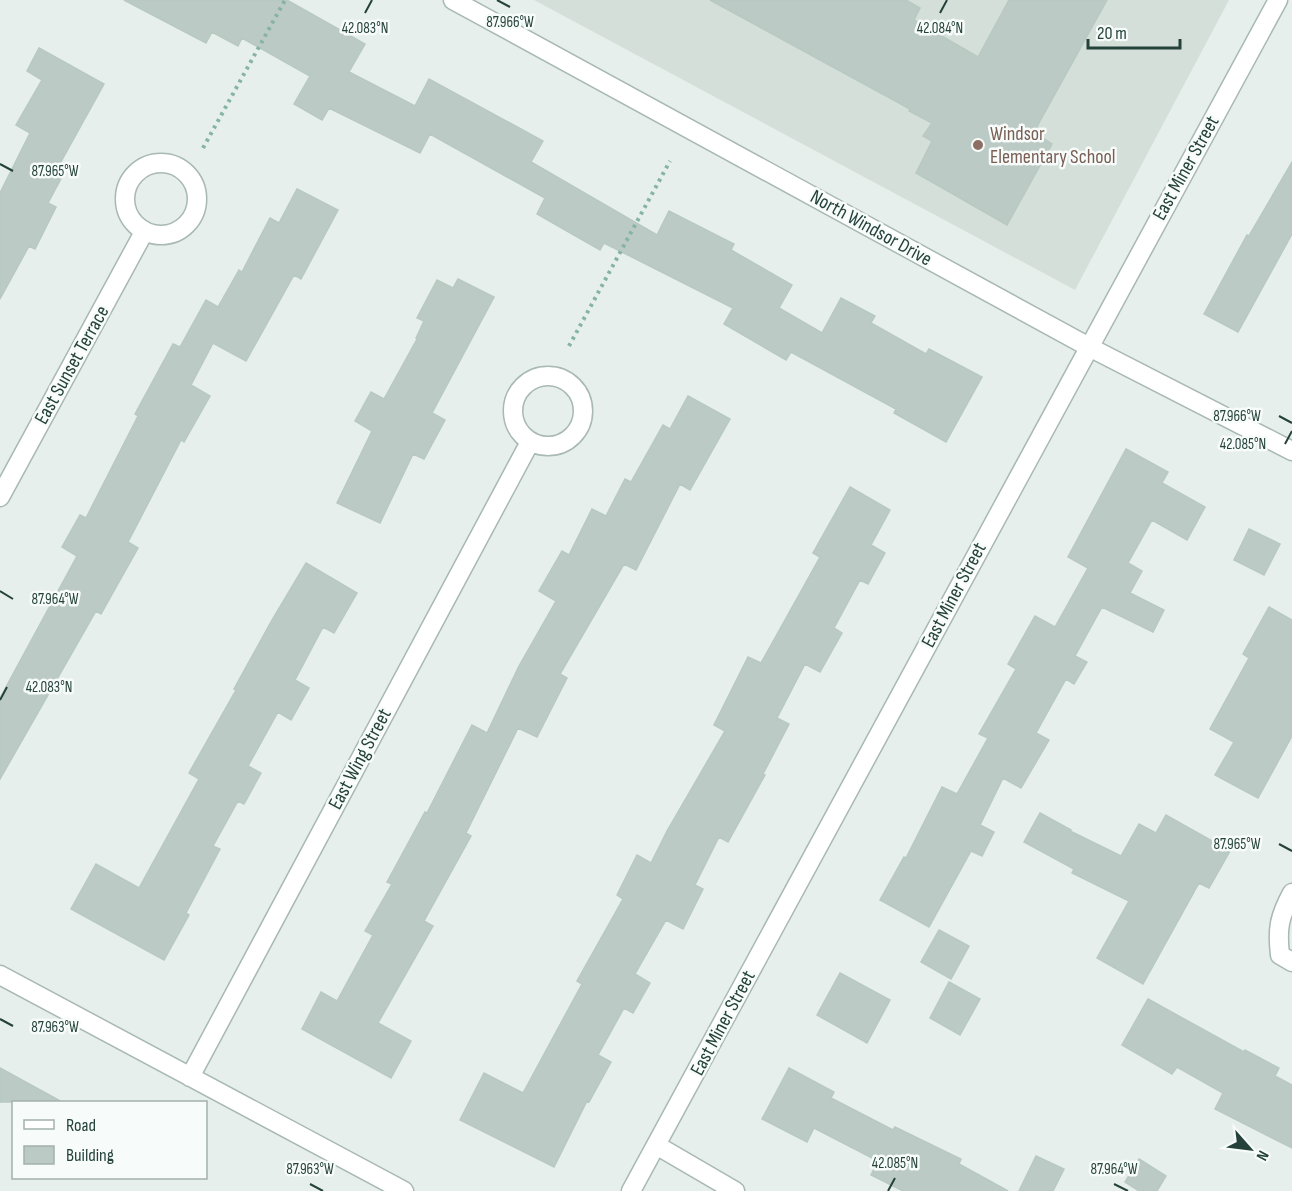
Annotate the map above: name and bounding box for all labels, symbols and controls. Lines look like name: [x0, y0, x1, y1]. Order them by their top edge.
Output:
scale bar: [1088, 12, 1180, 50]
text: 87.966°W: [486, 13, 534, 32]
text: 42.083°N: [342, 19, 388, 38]
text: 42.084°N: [917, 19, 963, 38]
text: 20 m: [1097, 23, 1127, 44]
street label: East Miner Street: [1148, 112, 1224, 224]
place label: Windsor Elementary School: [990, 122, 1116, 169]
marker: Windsor Elementary School: [971, 138, 985, 152]
text: 87.965°W: [31, 162, 79, 181]
street label: North Windsor Drive: [806, 185, 936, 271]
street label: East Sunset Terrace: [30, 302, 114, 428]
text: 87.966°W: [1213, 407, 1261, 426]
text: 42.085°N: [1220, 435, 1266, 454]
street label: East Miner Street: [916, 538, 992, 652]
text: 87.964°W: [31, 590, 79, 609]
text: 42.083°N: [26, 678, 72, 697]
street label: East Wing Street: [323, 704, 397, 814]
text: 87.965°W: [1213, 835, 1261, 854]
street label: East Miner Street: [685, 966, 761, 1080]
text: 87.963°W: [31, 1018, 79, 1037]
legend: [12, 1101, 207, 1179]
text: Road: [66, 1115, 96, 1136]
north arrow: [1220, 1119, 1280, 1179]
text: Building: [66, 1145, 114, 1166]
text: N: [1252, 1147, 1272, 1164]
text: 42.085°N: [872, 1154, 918, 1173]
text: 87.963°W: [286, 1160, 334, 1179]
text: 87.964°W: [1090, 1160, 1138, 1179]

